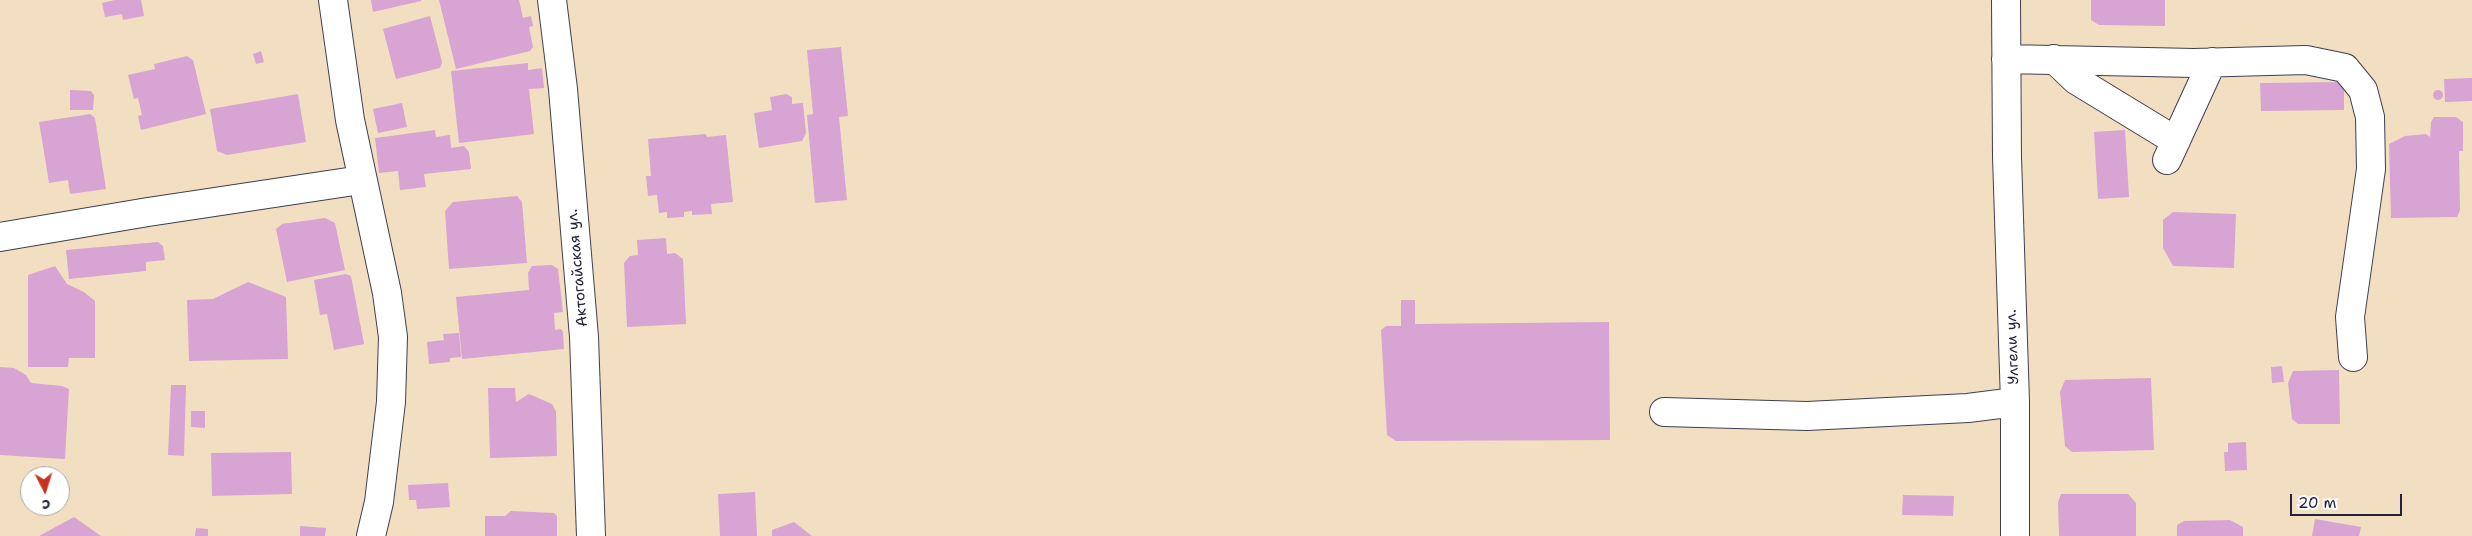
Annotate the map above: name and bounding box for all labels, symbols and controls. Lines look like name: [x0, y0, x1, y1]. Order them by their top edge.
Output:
street label: Актогайская ул.: [564, 208, 592, 328]
street label: Улгели ул.: [2003, 309, 2023, 385]
north arrow: [20, 466, 70, 516]
scale bar: [2292, 484, 2404, 516]
text: 20 m: [2298, 493, 2337, 513]
text: С: [41, 496, 51, 514]

